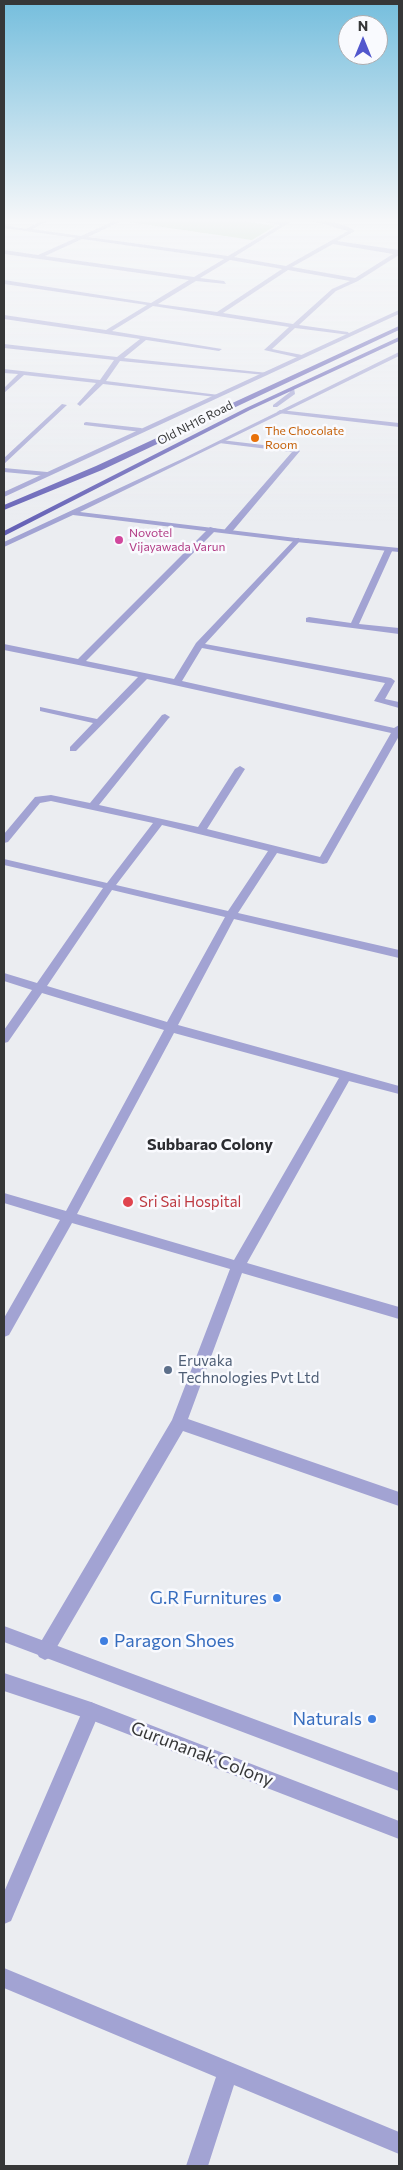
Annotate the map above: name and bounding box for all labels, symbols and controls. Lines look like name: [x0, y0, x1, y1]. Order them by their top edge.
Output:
north arrow: [338, 15, 388, 65]
text: N: [358, 17, 368, 34]
street label: Old NH16 Road: [155, 398, 235, 448]
place label: The Chocolate Room: [265, 424, 344, 452]
marker: The Chocolate Room: [249, 432, 261, 444]
place label: Novotel Vijayawada Varun: [129, 526, 225, 554]
marker: Novotel Vijayawada Varun: [113, 534, 125, 546]
district label: Subbarao Colony: [147, 1135, 273, 1155]
place label: Sri Sai Hospital: [139, 1193, 241, 1211]
marker: Sri Sai Hospital: [121, 1195, 135, 1209]
place label: Eruvaka Technologies Pvt Ltd: [178, 1352, 319, 1387]
marker: Eruvaka Technologies Pvt Ltd: [162, 1364, 174, 1376]
place label: G.R Furnitures: [150, 1587, 267, 1609]
marker: G.R Furnitures: [271, 1592, 283, 1604]
place label: Paragon Shoes: [114, 1630, 235, 1652]
marker: Paragon Shoes: [98, 1635, 110, 1647]
place label: Naturals: [292, 1708, 362, 1730]
marker: Naturals: [366, 1713, 378, 1725]
street label: Gurunanak Colony: [128, 1717, 276, 1791]

